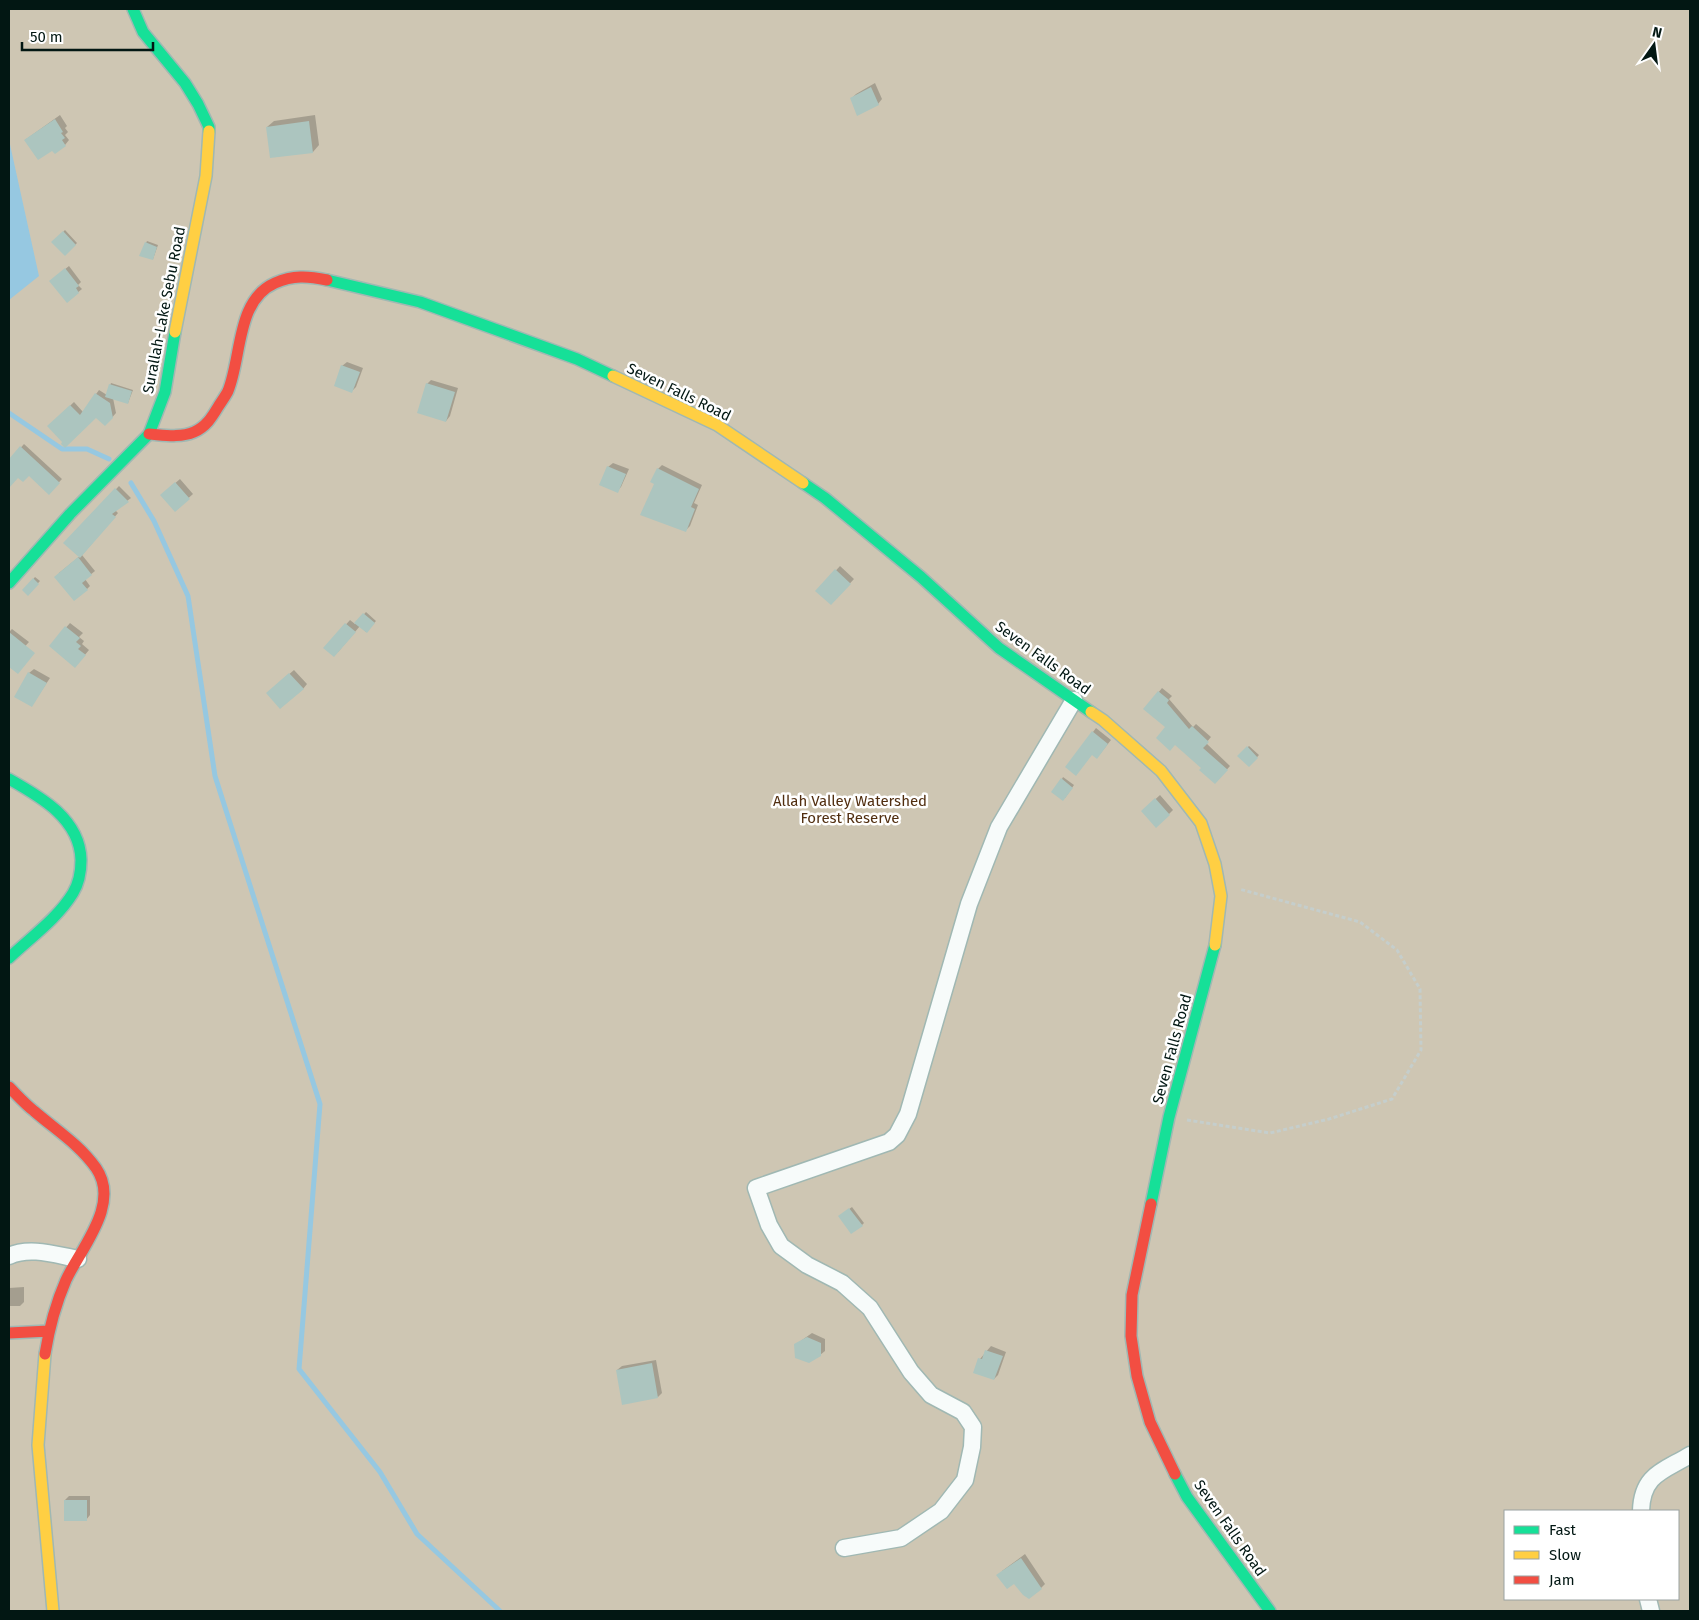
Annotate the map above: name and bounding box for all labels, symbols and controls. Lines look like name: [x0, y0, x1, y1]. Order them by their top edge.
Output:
scale bar: [22, 20, 154, 52]
north arrow: [1629, 20, 1679, 70]
text: N: [1650, 23, 1664, 42]
text: 50 m: [30, 28, 63, 46]
street label: Surallah-Lake Sebu Road: [139, 225, 189, 395]
street label: Seven Falls Road: [624, 359, 734, 425]
street label: Seven Falls Road: [992, 617, 1094, 699]
park label: Allah Valley Watershed Forest Reserve: [773, 792, 927, 827]
street label: Seven Falls Road: [1149, 992, 1195, 1106]
street label: Seven Falls Road: [1190, 1476, 1270, 1580]
legend: [1504, 1510, 1679, 1600]
text: Fast: [1549, 1521, 1576, 1539]
text: Slow: [1549, 1546, 1581, 1564]
text: Jam: [1549, 1571, 1575, 1589]

